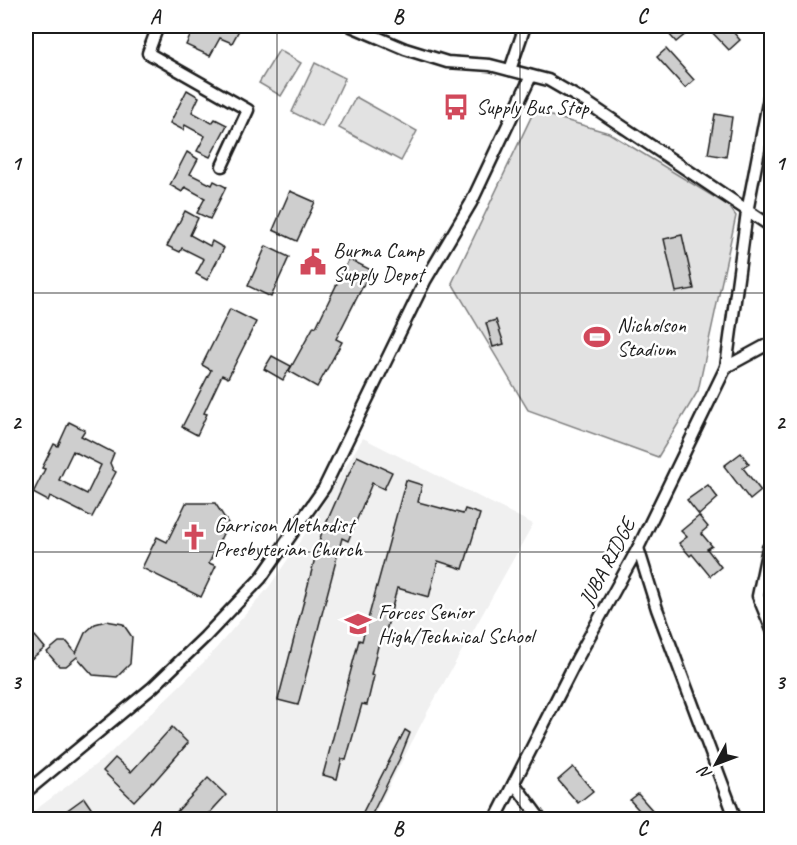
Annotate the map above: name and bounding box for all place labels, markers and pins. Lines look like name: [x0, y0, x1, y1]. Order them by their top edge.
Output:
bus stop icon: Supply Bus Stop: [441, 92, 471, 122]
place label: Supply Bus Stop: [476, 94, 590, 120]
place label: Burma Camp Supply Depot: [333, 237, 427, 287]
public building icon: Burma Camp Supply Depot: [298, 247, 328, 277]
place label: Nicholson Stadium: [617, 312, 686, 362]
sports icon: Nicholson Stadium: [582, 322, 612, 352]
place label: Garrison Methodist Presbyterian Church: [214, 512, 364, 562]
church icon: Garrison Methodist Presbyterian Church: [179, 522, 209, 552]
place label: Forces Senior High/Technical School: [378, 599, 537, 649]
school or university icon: Forces Senior High/Technical School: [343, 609, 373, 639]

